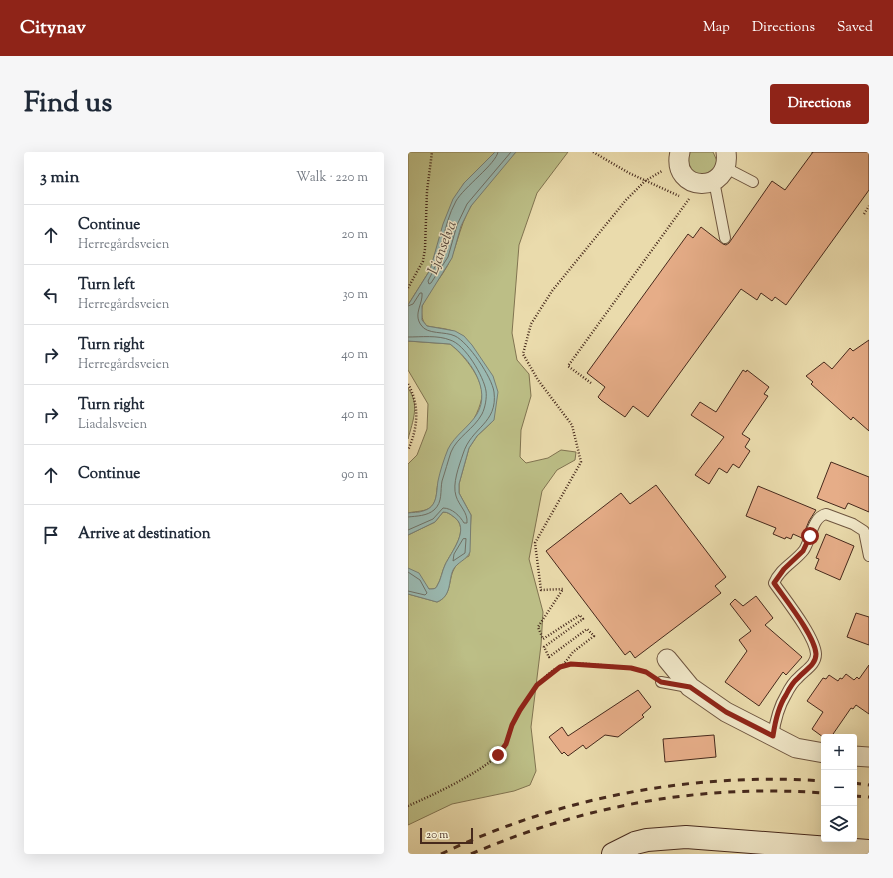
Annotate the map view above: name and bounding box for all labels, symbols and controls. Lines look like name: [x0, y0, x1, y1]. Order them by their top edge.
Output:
text: Citynav: [20, 15, 86, 42]
text: Map: [703, 18, 730, 38]
text: Directions: [752, 18, 815, 38]
text: Saved: [837, 18, 873, 38]
text: Find us: [24, 84, 112, 124]
button: Directions: [770, 84, 869, 124]
text: 3 min: [40, 166, 79, 190]
text: Walk · 220 m: [296, 169, 368, 187]
text: Continue: [78, 215, 140, 236]
water label: Ljanselva: [423, 218, 463, 278]
icon: ahead: [40, 224, 62, 246]
text: 20 m: [342, 226, 368, 244]
text: Herregårdsveien: [78, 236, 169, 254]
text: Turn left: [78, 275, 135, 296]
icon: left: [40, 284, 62, 306]
text: 30 m: [342, 286, 368, 304]
text: Herregårdsveien: [78, 296, 169, 314]
text: Turn right: [78, 335, 144, 356]
icon: right: [40, 344, 62, 366]
text: 40 m: [341, 346, 368, 364]
text: Herregårdsveien: [78, 356, 169, 374]
text: Turn right: [78, 395, 144, 416]
icon: right: [40, 404, 62, 426]
text: 40 m: [341, 406, 368, 424]
text: Liadalsveien: [78, 416, 147, 434]
icon: ahead: [40, 464, 62, 486]
text: Continue: [78, 464, 140, 485]
text: 90 m: [341, 466, 368, 484]
icon: arrive: [40, 524, 62, 546]
text: Arrive at destination: [78, 524, 211, 545]
route start: [801, 527, 819, 545]
map controls: [821, 734, 857, 842]
button: +: [821, 734, 857, 770]
route end: [489, 746, 507, 764]
button: −: [821, 770, 857, 806]
button: layers: [821, 806, 857, 842]
scale bar: [420, 826, 473, 845]
text: 20 m: [426, 827, 448, 843]

